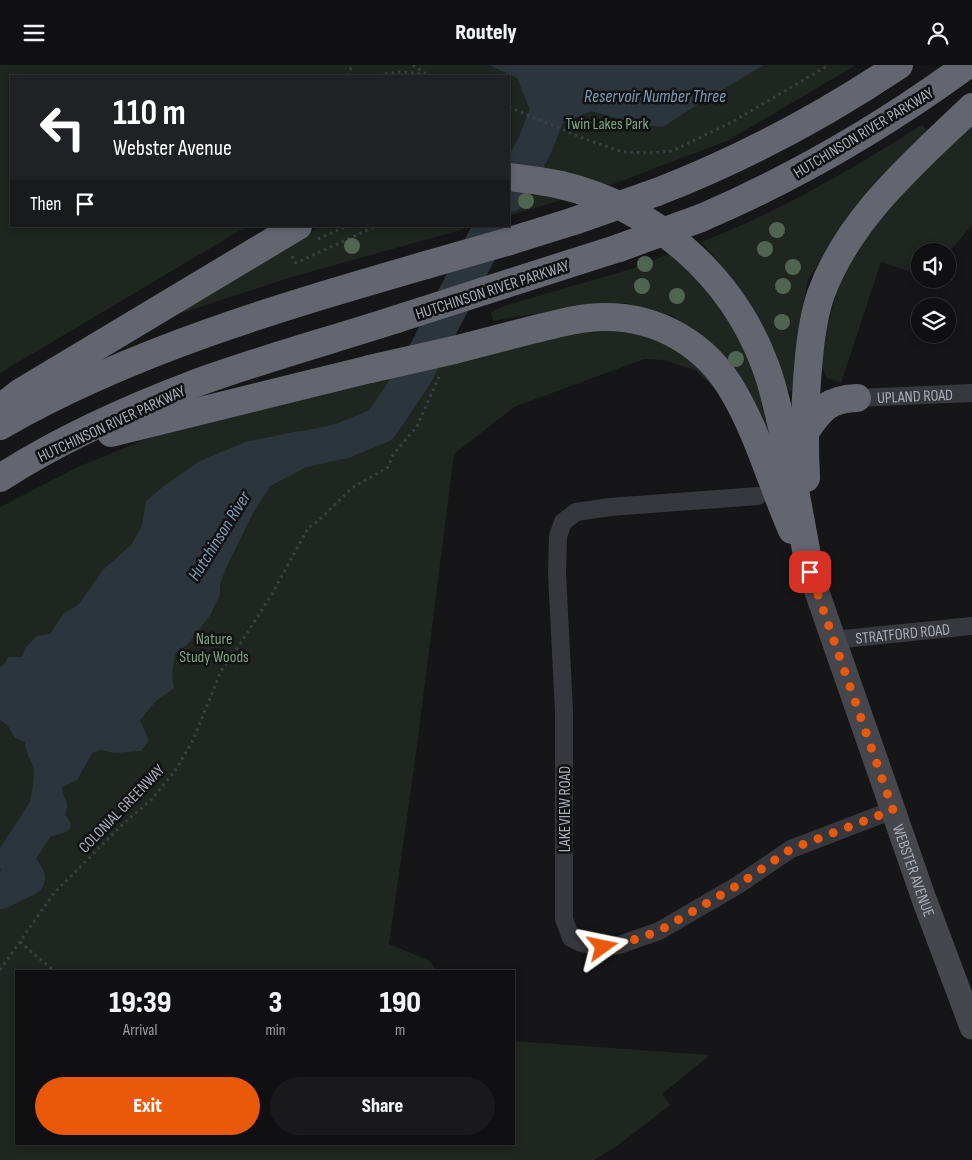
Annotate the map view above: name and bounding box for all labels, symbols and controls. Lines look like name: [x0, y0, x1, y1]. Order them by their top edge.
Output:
icon: menu: [20, 19, 48, 47]
text: Routely: [455, 19, 517, 46]
icon: person: [924, 19, 952, 47]
street label: HUTCHINSON RIVER PARKWAY: [790, 84, 938, 183]
water label: Reservoir Number Three: [584, 86, 726, 107]
text: 110 m: [113, 92, 186, 135]
icon: left: [30, 95, 95, 160]
park label: Twin Lakes Park: [565, 115, 649, 134]
text: Webster Avenue: [113, 135, 232, 162]
icon: arrive: [71, 190, 99, 218]
text: Then: [30, 193, 61, 216]
map controls: [911, 243, 956, 343]
button: sound: [911, 243, 956, 288]
street label: HUTCHINSON RIVER PARKWAY: [413, 257, 572, 324]
button: layers: [911, 298, 956, 343]
street label: HUTCHINSON RIVER PARKWAY: [35, 382, 189, 467]
street label: UPLAND ROAD: [877, 386, 954, 408]
water label: Hutchinson River: [184, 487, 256, 585]
pin: [789, 551, 831, 593]
icon: arrive: [796, 558, 824, 586]
street label: STRATFORD ROAD: [855, 620, 951, 649]
park label: Nature Study Woods: [179, 630, 249, 667]
street label: COLONIAL GREENWAY: [75, 761, 169, 857]
street label: LAKEVIEW ROAD: [556, 766, 575, 852]
street label: WEBSTER AVENUE: [888, 822, 938, 920]
position arrow: [576, 920, 628, 972]
text: 19:39: [109, 985, 172, 1021]
text: 3: [269, 985, 282, 1021]
text: 190: [379, 985, 421, 1021]
text: Arrival: [123, 1021, 157, 1040]
text: min: [265, 1021, 286, 1040]
text: m: [395, 1021, 405, 1040]
button: Exit: [35, 1077, 260, 1135]
button: Share: [270, 1077, 495, 1135]

